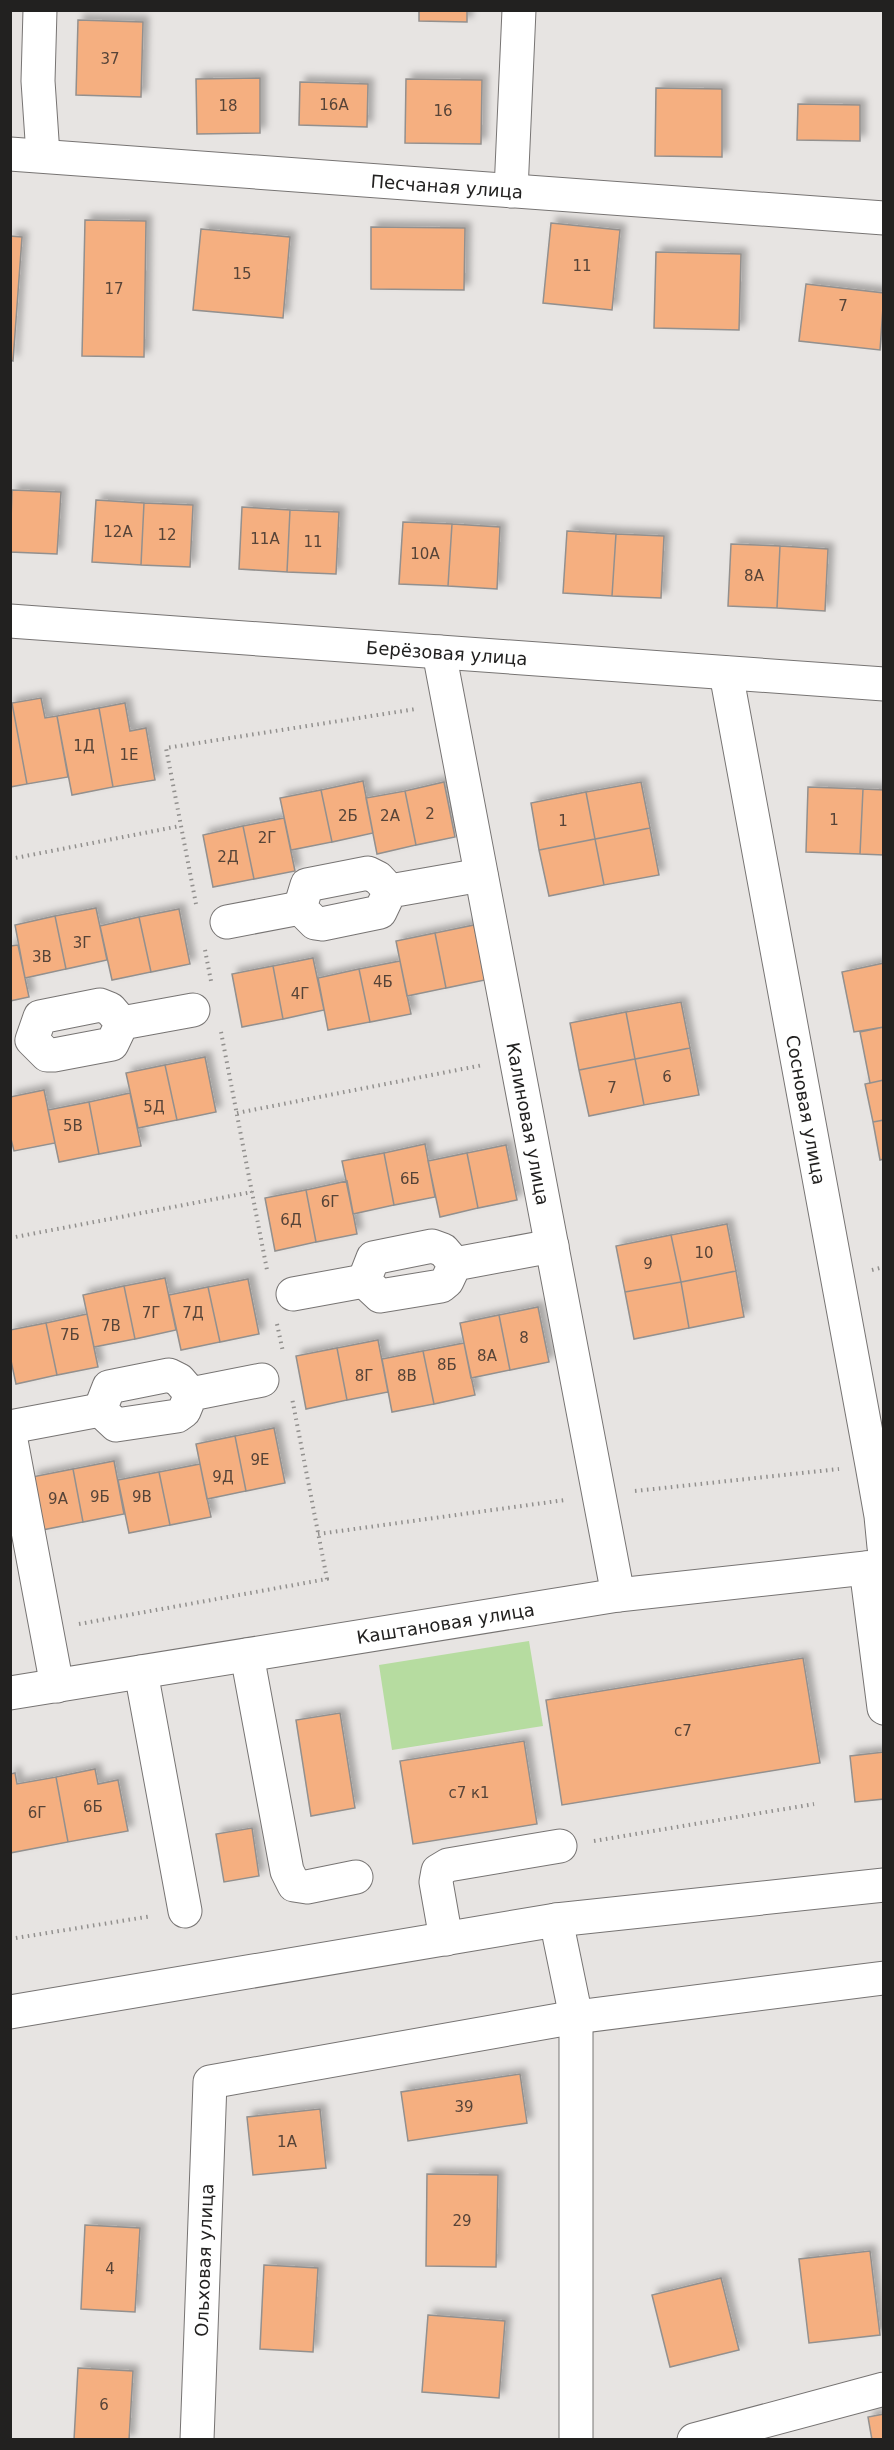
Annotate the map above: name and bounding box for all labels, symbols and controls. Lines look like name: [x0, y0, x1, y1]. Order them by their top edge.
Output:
house number: 37: [100, 50, 120, 68]
house number: 16А: [319, 96, 349, 114]
house number: 18: [218, 97, 238, 115]
house number: 16: [433, 102, 453, 120]
street label: Песчаная улица: [370, 170, 524, 202]
house number: 11: [572, 257, 592, 275]
house number: 15: [232, 265, 252, 283]
house number: 17: [104, 280, 124, 298]
house number: 7: [838, 297, 848, 315]
house number: 12А: [103, 523, 133, 541]
house number: 12: [157, 526, 177, 544]
house number: 11А: [250, 530, 280, 548]
house number: 11: [303, 533, 323, 551]
house number: 10А: [410, 545, 440, 563]
house number: 8А: [744, 567, 765, 585]
street label: Берёзовая улица: [365, 636, 528, 669]
house number: 1Д: [73, 737, 95, 755]
house number: 1Е: [119, 746, 139, 764]
house number: 2: [425, 805, 435, 823]
house number: 2Б: [338, 807, 358, 825]
house number: 2А: [380, 807, 401, 825]
house number: 1: [829, 811, 839, 829]
house number: 1: [558, 812, 568, 830]
house number: 2Г: [258, 829, 276, 847]
house number: 2Д: [217, 848, 239, 866]
house number: 3Г: [73, 934, 91, 952]
house number: 3В: [32, 948, 52, 966]
house number: 4Б: [373, 973, 393, 991]
house number: 4Г: [291, 985, 309, 1003]
street label: Сосновая улица: [782, 1033, 831, 1186]
street label: Калиновая улица: [503, 1040, 554, 1207]
house number: 6: [662, 1068, 672, 1086]
house number: 7: [607, 1079, 617, 1097]
house number: 5Д: [143, 1098, 165, 1116]
house number: 5В: [63, 1117, 83, 1135]
house number: 6Б: [400, 1170, 420, 1188]
house number: 6Г: [321, 1193, 339, 1211]
house number: 6Д: [280, 1211, 302, 1229]
house number: 10: [694, 1244, 714, 1262]
house number: 9: [643, 1255, 653, 1273]
house number: 7Г: [142, 1304, 160, 1322]
house number: 7Д: [182, 1304, 204, 1322]
house number: 7В: [101, 1317, 121, 1335]
house number: 7Б: [60, 1326, 80, 1344]
house number: 8: [519, 1329, 529, 1347]
house number: 8А: [477, 1347, 498, 1365]
house number: 8Б: [437, 1356, 457, 1374]
house number: 8Г: [355, 1367, 373, 1385]
house number: 8В: [397, 1367, 417, 1385]
house number: 9Е: [250, 1451, 270, 1469]
house number: 9Д: [212, 1468, 234, 1486]
house number: 9Б: [90, 1488, 110, 1506]
house number: 9В: [132, 1488, 152, 1506]
house number: 9А: [48, 1490, 69, 1508]
street label: Каштановая улица: [355, 1598, 536, 1648]
house number: с7: [674, 1722, 692, 1740]
house number: с7 к1: [448, 1784, 490, 1802]
house number: 6Б: [83, 1798, 103, 1816]
house number: 6Г: [28, 1804, 46, 1822]
house number: 39: [454, 2098, 474, 2116]
house number: 1А: [277, 2133, 298, 2151]
street label: Ольховая улица: [190, 2183, 217, 2337]
house number: 29: [452, 2212, 472, 2230]
house number: 4: [105, 2260, 115, 2278]
house number: 6: [99, 2396, 109, 2414]

